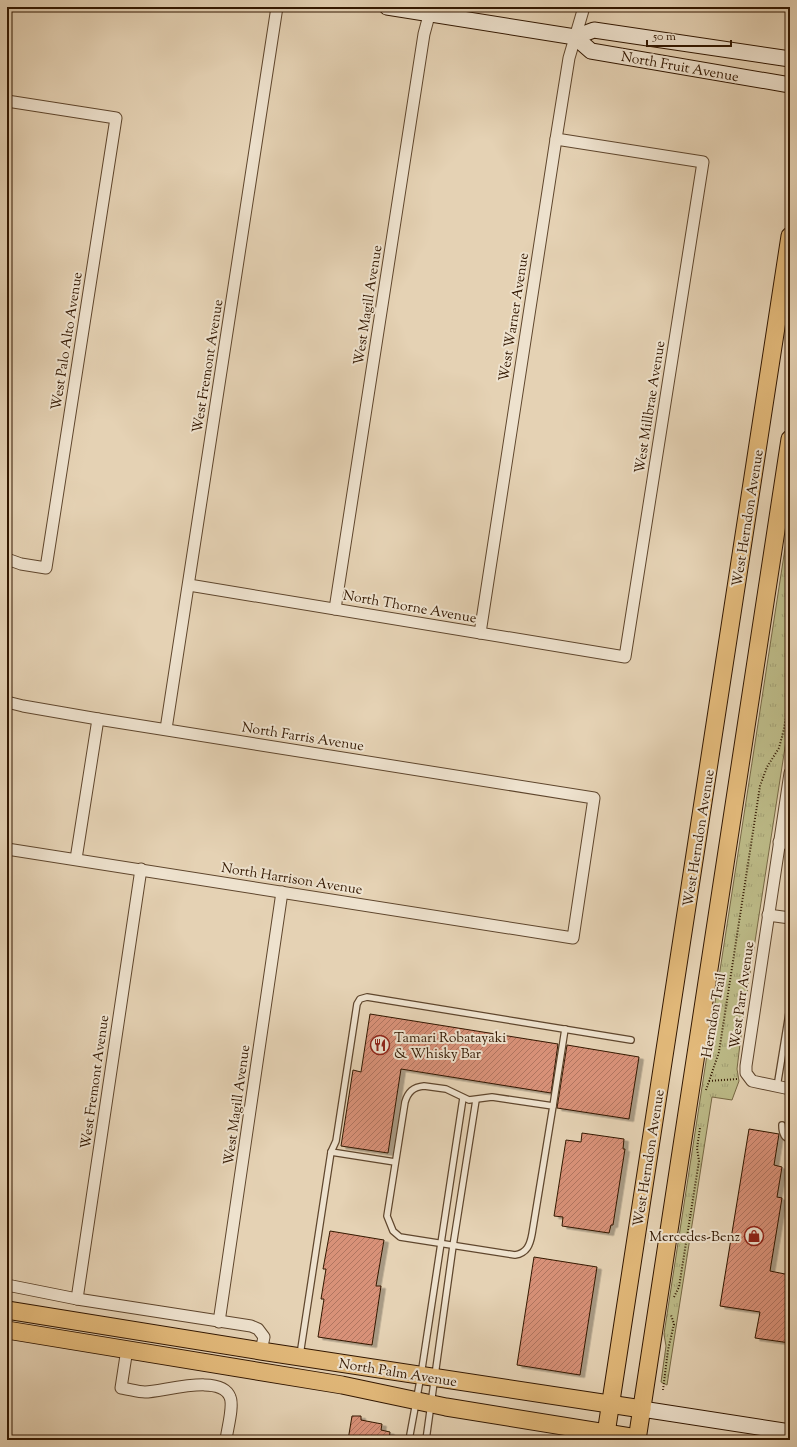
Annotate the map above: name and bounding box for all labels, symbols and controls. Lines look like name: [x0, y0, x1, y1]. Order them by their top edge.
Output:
scale bar: [647, 22, 731, 48]
text: 50 m: [652, 28, 676, 46]
street label: North Fruit Avenue: [619, 48, 740, 88]
street label: West Magill Avenue: [350, 244, 388, 367]
street label: West Warner Avenue: [495, 252, 535, 383]
street label: West Palo Alto Avenue: [47, 271, 89, 412]
street label: West Fremont Avenue: [189, 298, 229, 435]
street label: West Millbrae Avenue: [631, 339, 671, 475]
street label: West Herndon Avenue: [728, 448, 770, 588]
street label: North Thorne Avenue: [341, 586, 478, 630]
street label: North Farris Avenue: [240, 718, 365, 758]
street label: West Herndon Avenue: [679, 768, 721, 908]
street label: North Harrison Avenue: [220, 859, 364, 901]
street label: West Parr Avenue: [726, 940, 760, 1050]
street label: Herndon Trail: [698, 971, 732, 1059]
street label: West Fremont Avenue: [77, 1014, 115, 1151]
place label: Tamari Robatayaki & Whisky Bar: [394, 1029, 506, 1065]
restaurant icon: Tamari Robatayaki & Whisky Bar: [369, 1034, 391, 1056]
street label: West Magill Avenue: [220, 1044, 256, 1167]
street label: West Herndon Avenue: [629, 1088, 671, 1228]
shop icon: Mercedes-Benz: [743, 1225, 765, 1247]
place label: Mercedes-Benz: [649, 1228, 740, 1248]
street label: North Palm Avenue: [337, 1355, 458, 1393]

